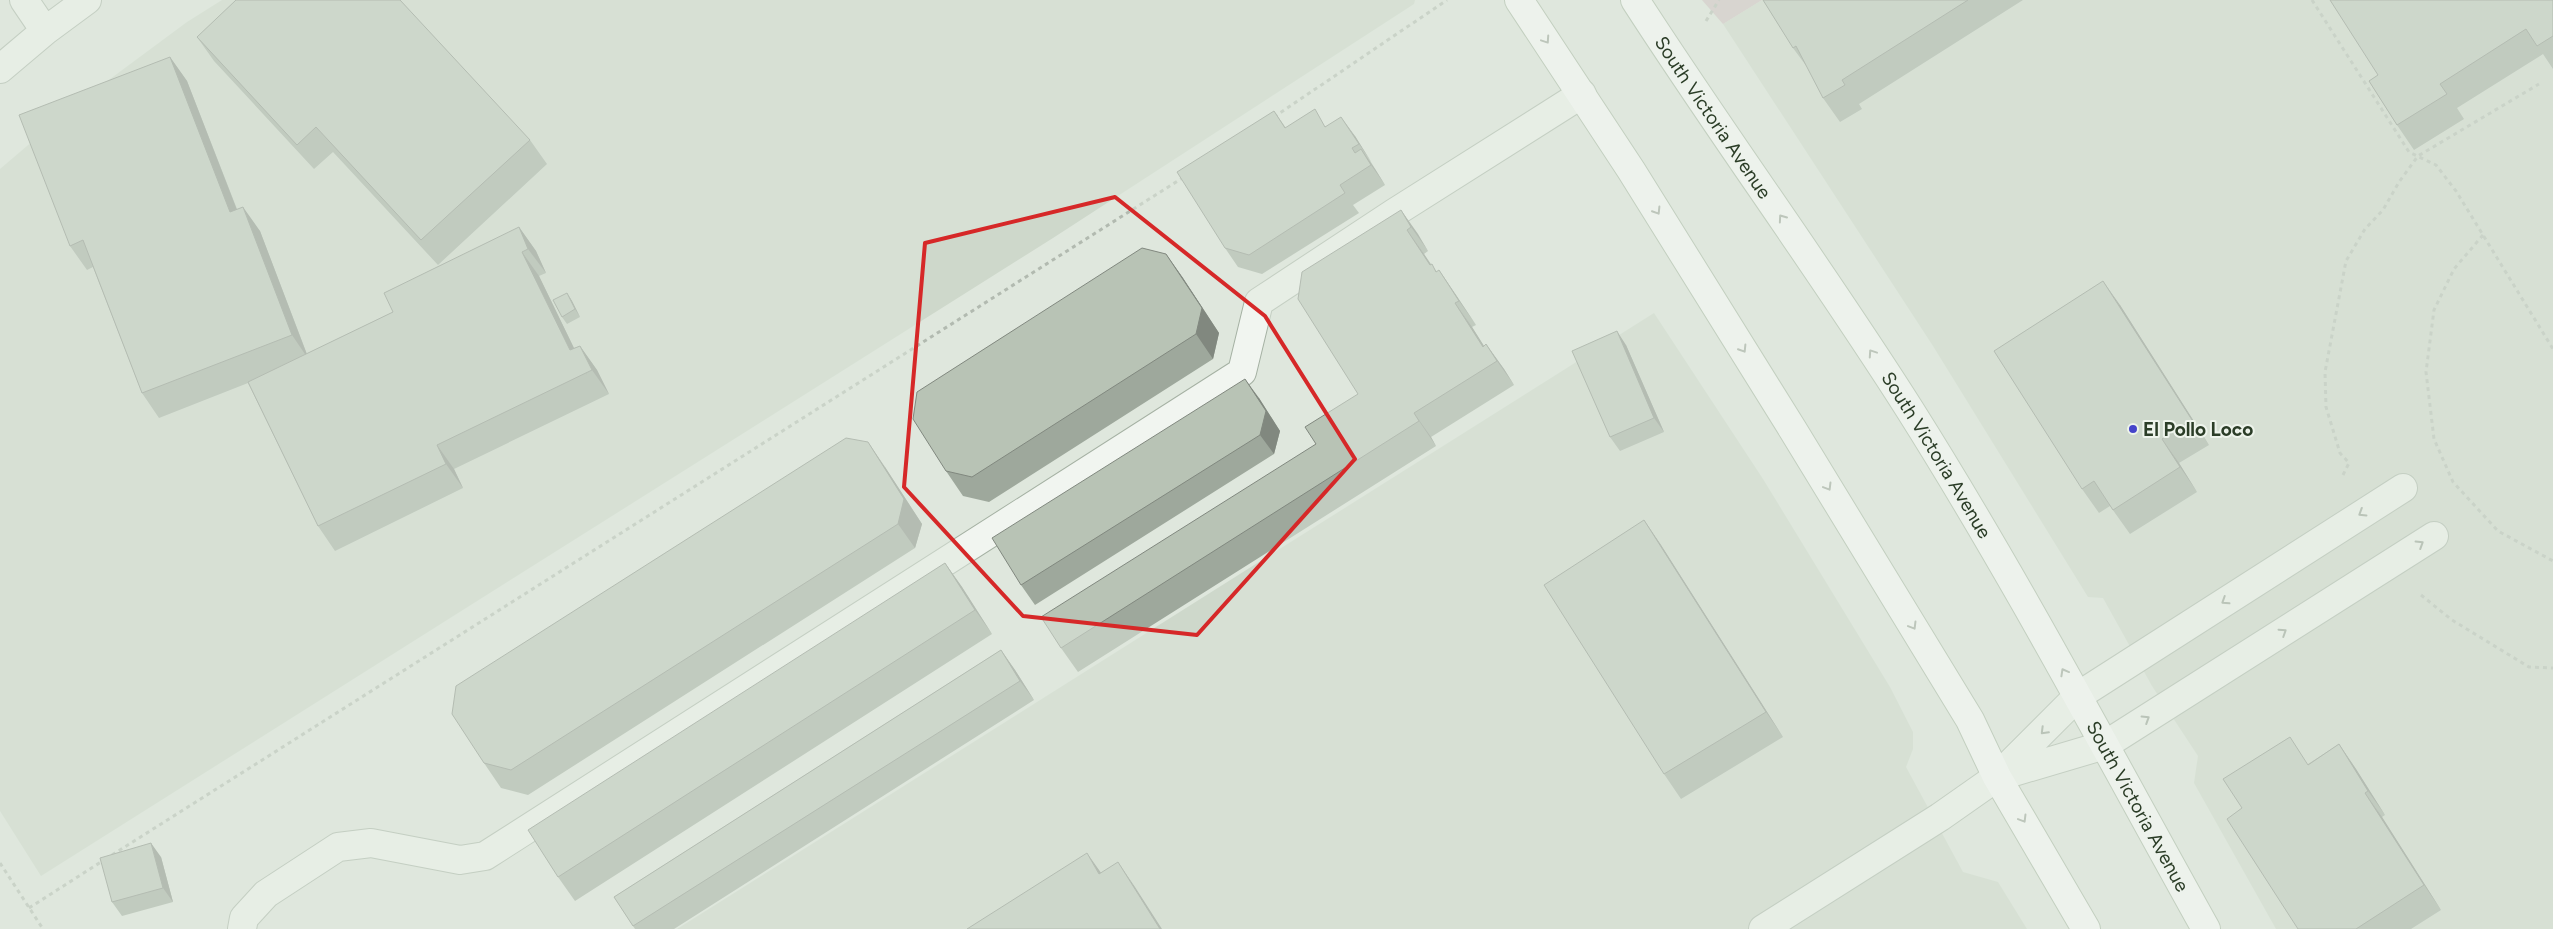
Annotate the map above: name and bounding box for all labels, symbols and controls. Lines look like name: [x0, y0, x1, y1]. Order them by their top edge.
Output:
street label: South Victoria Avenue: [1650, 32, 1776, 203]
one-way arrow: [1540, 35, 1549, 44]
one-way arrow: [1650, 206, 1660, 215]
one-way arrow: [1779, 214, 1788, 223]
one-way arrow: [1736, 344, 1746, 353]
one-way arrow: [1869, 349, 1878, 359]
street label: South Victoria Avenue: [1876, 367, 1996, 543]
place label: El Pollo Loco: [2143, 418, 2253, 441]
marker: El Pollo Loco: [2127, 423, 2139, 435]
one-way arrow: [1822, 482, 1832, 491]
one-way arrow: [2358, 507, 2367, 516]
one-way arrow: [2415, 541, 2424, 551]
one-way arrow: [2221, 595, 2230, 605]
one-way arrow: [1906, 620, 1916, 629]
one-way arrow: [2277, 629, 2287, 638]
one-way arrow: [2061, 668, 2071, 677]
one-way arrow: [2141, 716, 2150, 726]
street label: South Victoria Avenue: [2082, 717, 2194, 896]
one-way arrow: [2040, 725, 2049, 734]
one-way arrow: [2016, 814, 2026, 823]

